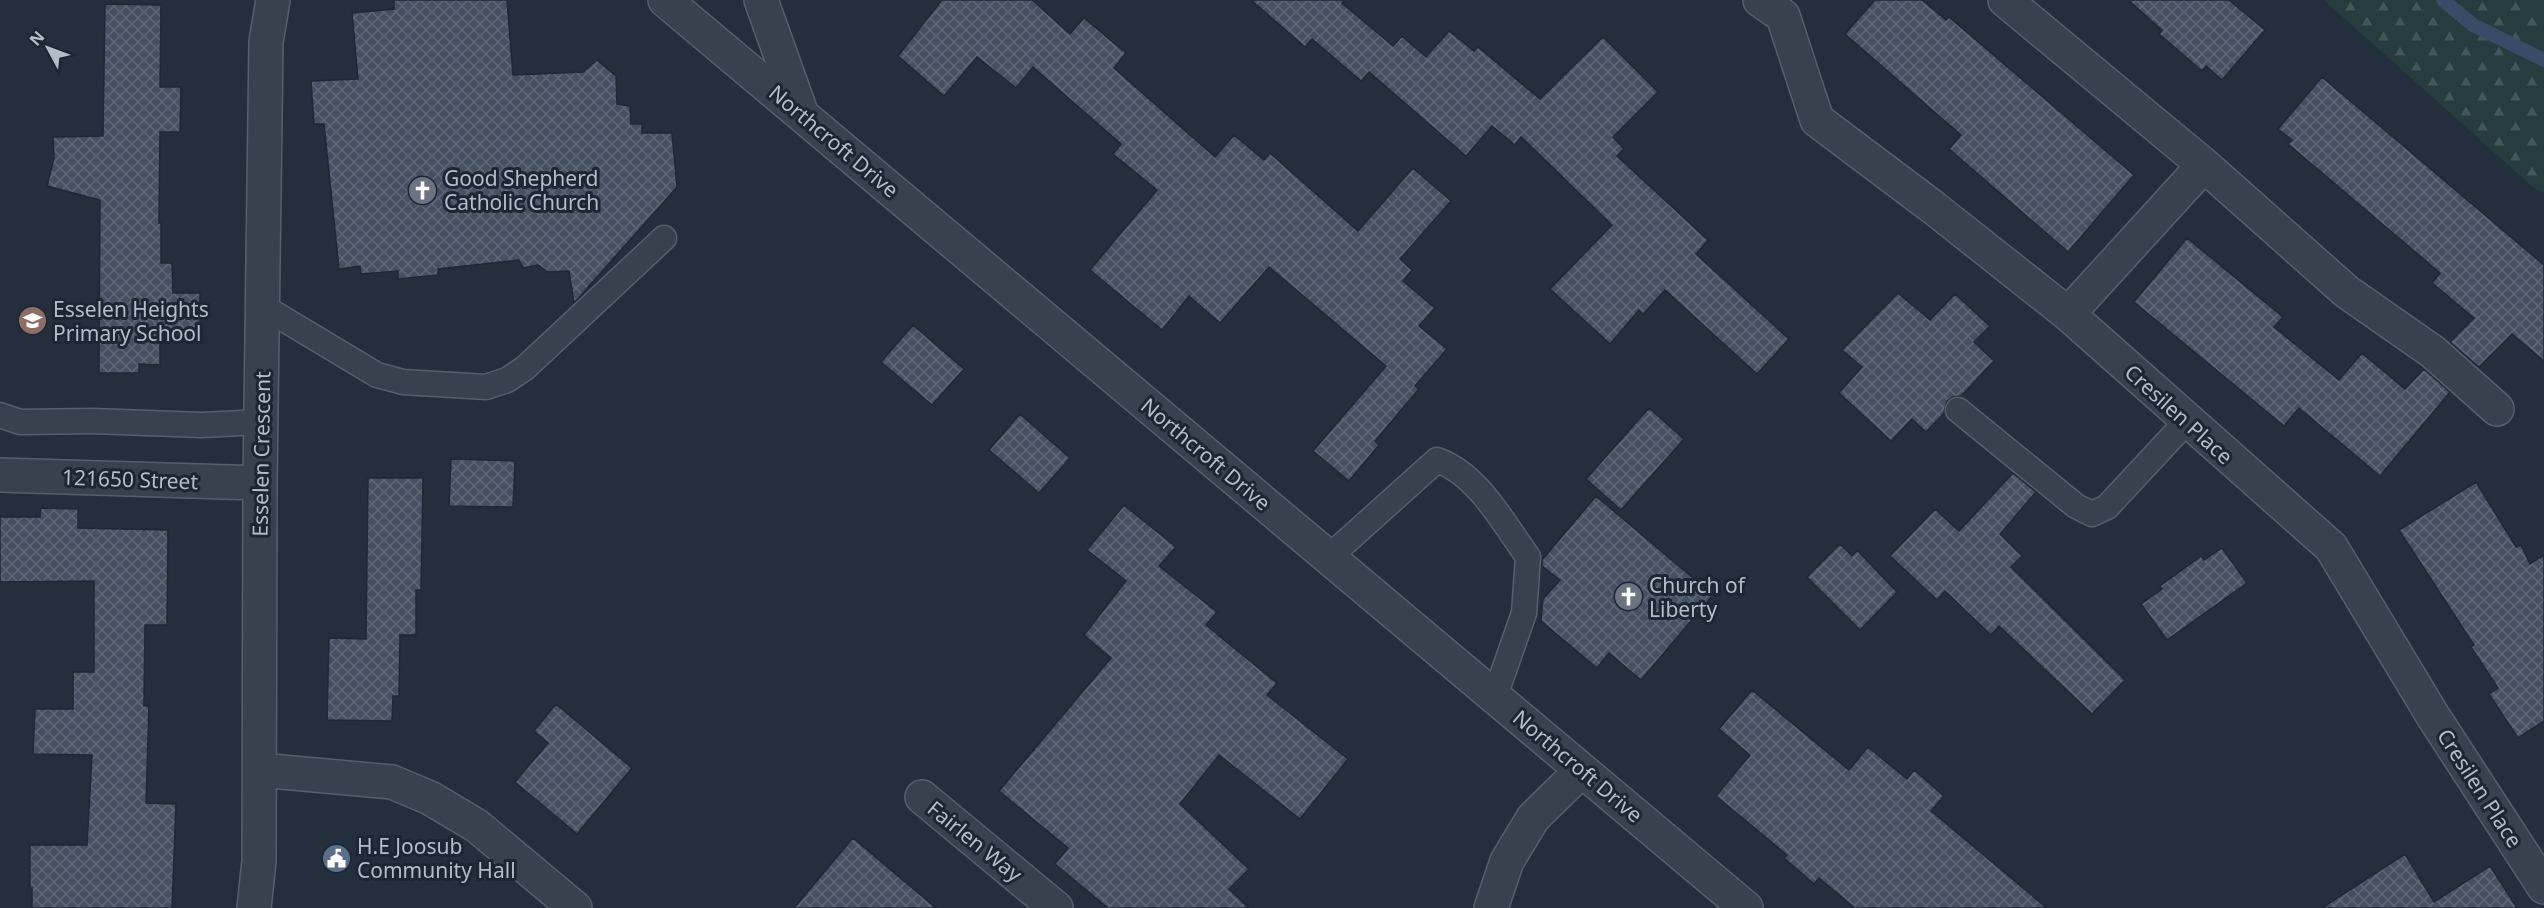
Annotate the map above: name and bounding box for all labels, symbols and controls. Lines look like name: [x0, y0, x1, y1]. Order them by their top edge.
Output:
north arrow: [18, 18, 78, 78]
text: N: [24, 26, 49, 50]
street label: Northcroft Drive: [763, 78, 905, 204]
place label: Good Shepherd Catholic Church: [444, 164, 599, 216]
church icon: Good Shepherd Catholic Church: [407, 174, 439, 206]
place label: Esselen Heights Primary School: [53, 295, 209, 347]
school or university icon: Esselen Heights Primary School: [16, 305, 48, 337]
street label: Cresilen Place: [2119, 358, 2239, 470]
street label: Esselen Crescent: [246, 371, 276, 537]
street label: Northcroft Drive: [1135, 391, 1277, 517]
street label: 121650 Street: [61, 463, 199, 495]
place label: Church of Liberty: [1649, 571, 1747, 623]
church icon: Church of Liberty: [1612, 581, 1644, 613]
street label: Northcroft Drive: [1507, 703, 1649, 829]
street label: Cresilen Place: [2431, 723, 2529, 853]
street label: Fairlen Way: [922, 794, 1028, 888]
place label: H.E Joosub Community Hall: [357, 832, 516, 884]
public building icon: H.E Joosub Community Hall: [320, 842, 352, 874]

